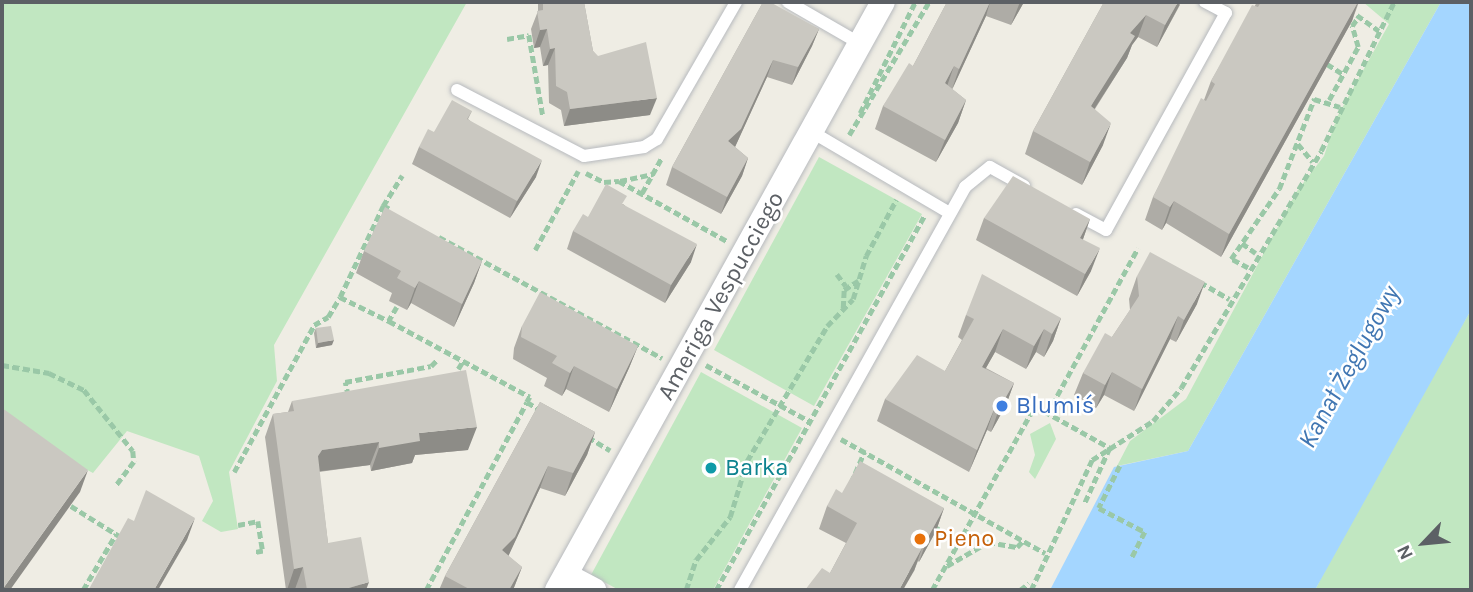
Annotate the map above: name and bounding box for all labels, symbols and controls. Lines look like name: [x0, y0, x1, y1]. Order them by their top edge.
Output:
street label: Ameriga Vespucciego: [652, 187, 790, 405]
water label: Kanał Żeglugowy: [1292, 280, 1406, 454]
place label: Blumiś: [1016, 392, 1094, 420]
marker: Blumiś: [994, 398, 1010, 414]
place label: Barka: [725, 454, 789, 482]
marker: Barka: [703, 460, 719, 476]
north arrow: [1389, 508, 1459, 578]
place label: Pieno: [934, 525, 994, 553]
marker: Pieno: [912, 531, 928, 547]
text: N: [1392, 541, 1418, 563]

